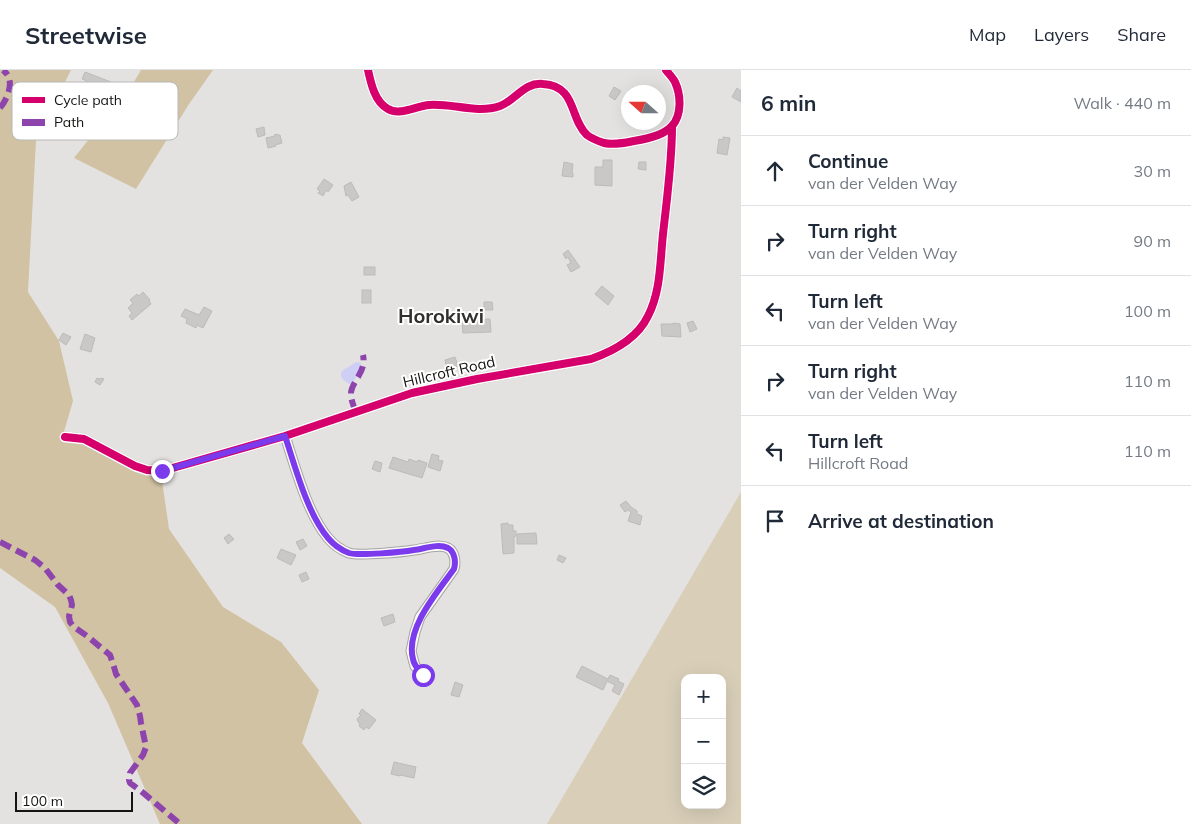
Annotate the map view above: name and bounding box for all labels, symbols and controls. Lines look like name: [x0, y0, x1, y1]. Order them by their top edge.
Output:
text: Streetwise: [25, 20, 147, 50]
text: Map: [969, 23, 1006, 46]
text: Layers: [1034, 23, 1089, 46]
text: Share: [1117, 23, 1166, 46]
legend: [12, 82, 178, 140]
north arrow: [621, 85, 666, 130]
text: 6 min: [761, 90, 816, 116]
text: Cycle path: [54, 91, 122, 109]
text: Walk · 440 m: [1073, 93, 1171, 113]
text: Path: [54, 113, 84, 131]
text: Continue: [808, 149, 888, 173]
icon: ahead: [761, 157, 789, 185]
text: 30 m: [1134, 161, 1171, 181]
text: van der Velden Way: [808, 173, 957, 193]
text: Turn right: [808, 219, 897, 243]
icon: right: [761, 227, 789, 255]
text: 90 m: [1134, 231, 1171, 251]
text: van der Velden Way: [808, 243, 957, 263]
text: Turn left: [808, 289, 883, 313]
icon: left: [761, 297, 789, 325]
text: 100 m: [1124, 301, 1171, 321]
district label: Horokiwi: [398, 303, 484, 328]
text: van der Velden Way: [808, 313, 957, 333]
street label: Hillcroft Road: [401, 352, 497, 391]
text: Turn right: [808, 359, 897, 383]
icon: right: [761, 367, 789, 395]
text: 110 m: [1124, 371, 1171, 391]
text: van der Velden Way: [808, 383, 957, 403]
text: Turn left: [808, 429, 883, 453]
icon: left: [761, 437, 789, 465]
text: 110 m: [1124, 441, 1171, 461]
text: Hillcroft Road: [808, 453, 908, 473]
route end: [151, 460, 174, 483]
icon: arrive: [761, 507, 789, 535]
text: Arrive at destination: [808, 509, 994, 533]
route start: [412, 664, 435, 687]
map controls: [681, 674, 726, 809]
button: +: [681, 674, 726, 719]
button: −: [681, 719, 726, 764]
button: layers: [681, 764, 726, 809]
scale bar: [15, 789, 132, 812]
text: 100 m: [22, 792, 63, 810]

